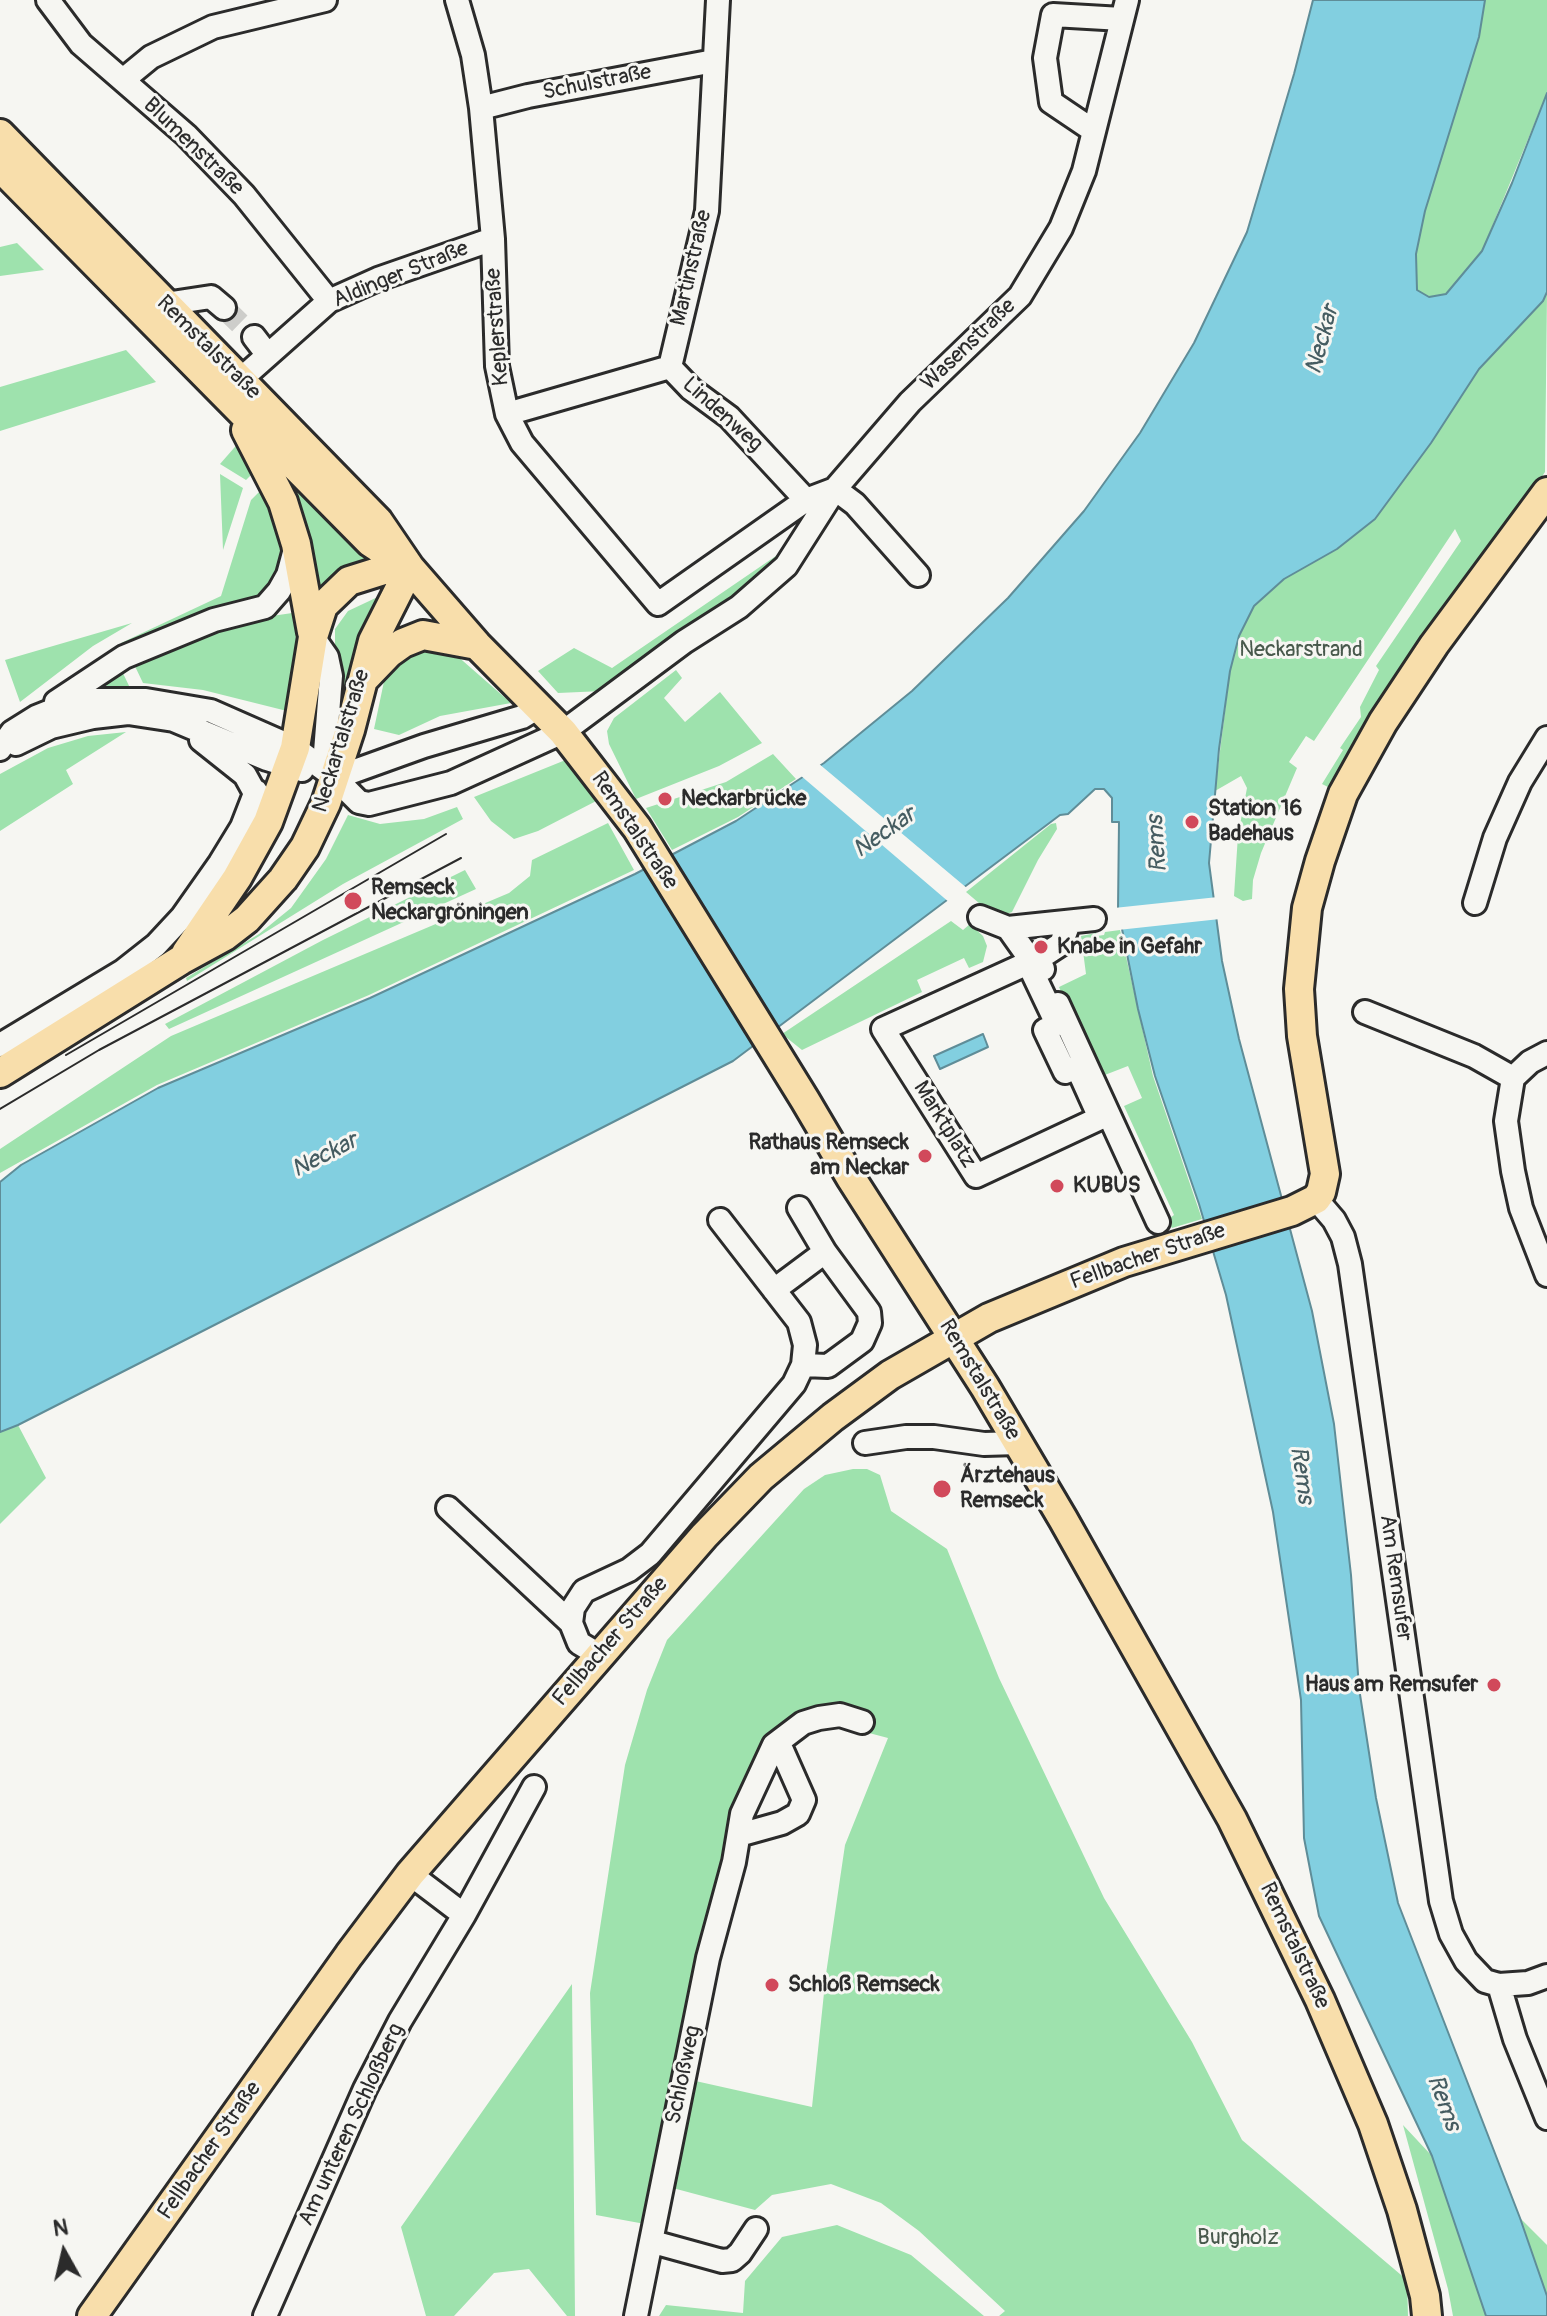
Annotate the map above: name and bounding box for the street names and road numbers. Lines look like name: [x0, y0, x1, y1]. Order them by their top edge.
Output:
street label: Schulstraße: [540, 60, 654, 106]
street label: Blumenstraße: [137, 92, 249, 202]
street label: Martinstraße: [666, 207, 718, 329]
street label: Aldinger Straße: [329, 236, 473, 314]
street label: Keplerstraße: [481, 267, 515, 387]
street label: Remstalstraße: [150, 290, 266, 406]
street label: Wasenstraße: [916, 294, 1022, 396]
street label: Lindenweg: [676, 372, 768, 458]
street label: Neckartalstraße: [308, 666, 376, 816]
street label: Remstalstraße: [585, 767, 683, 895]
street label: Marktplatz: [907, 1077, 981, 1173]
street label: Fellbacher Straße: [1067, 1218, 1229, 1296]
street label: Remstalstraße: [933, 1315, 1025, 1445]
street label: Am Remsufer: [1373, 1513, 1417, 1643]
street label: Fellbacher Straße: [548, 1572, 674, 1712]
street label: Remstalstraße: [1253, 1879, 1335, 2013]
street label: Am unteren Schloßberg: [294, 2020, 410, 2230]
street label: Schloßweg: [661, 2023, 707, 2127]
street label: Fellbacher Straße: [153, 2077, 267, 2225]

